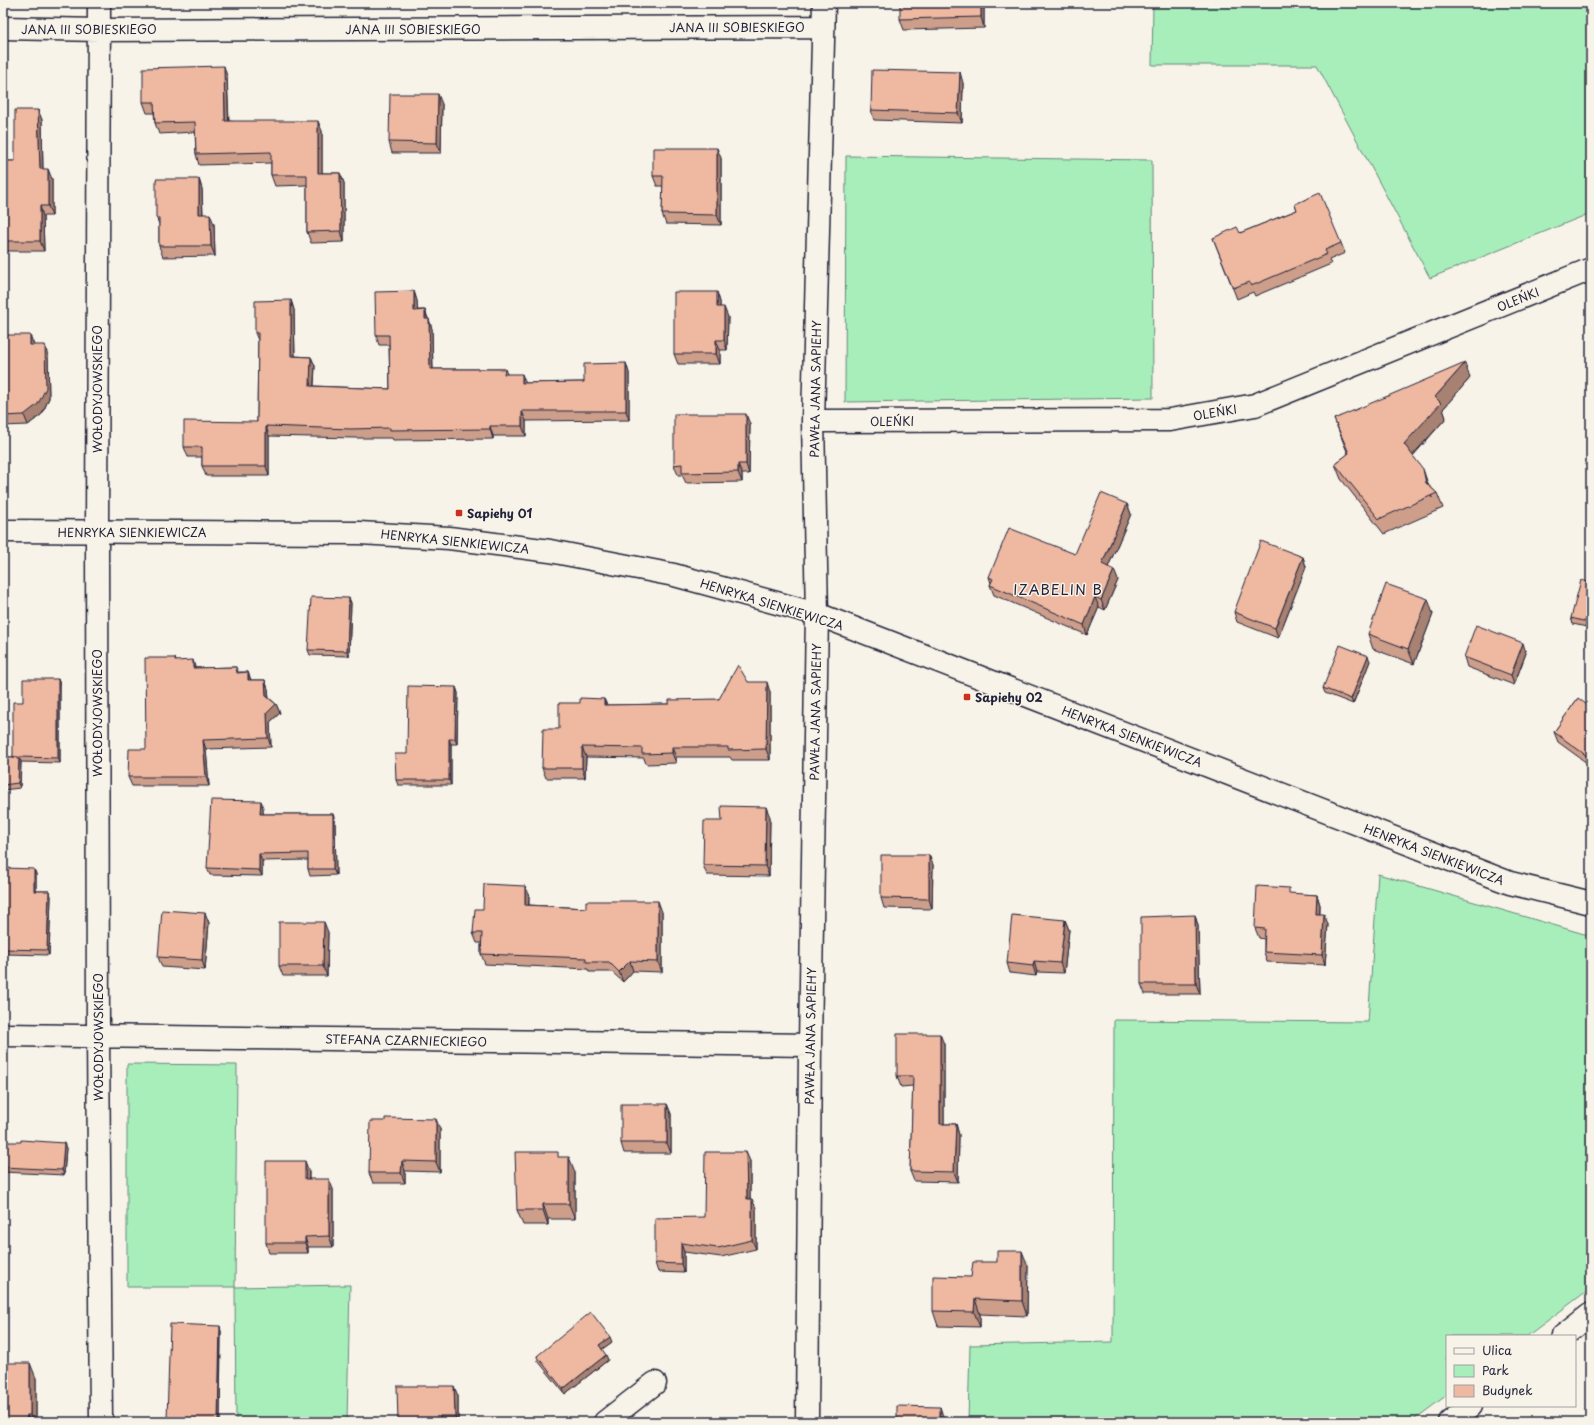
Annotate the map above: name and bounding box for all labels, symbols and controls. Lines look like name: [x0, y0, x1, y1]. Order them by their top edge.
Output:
street label: JANA III SOBIESKIEGO: [669, 18, 805, 36]
street label: JANA III SOBIESKIEGO: [21, 20, 157, 38]
street label: JANA III SOBIESKIEGO: [345, 20, 481, 38]
street label: OLEŃKI: [1494, 282, 1542, 316]
street label: PAWŁA JANA SAPIEHY: [805, 320, 825, 458]
street label: WOŁODYJOWSKIEGO: [88, 325, 106, 453]
street label: OLEŃKI: [1192, 399, 1238, 425]
street label: OLEŃKI: [870, 412, 914, 430]
place label: Sapiehy 01: [467, 504, 533, 522]
marker: Sapiehy 01: [454, 508, 464, 518]
street label: HENRYKA SIENKIEWICZA: [57, 523, 207, 541]
street label: HENRYKA SIENKIEWICZA: [380, 524, 530, 558]
street label: HENRYKA SIENKIEWICZA: [698, 574, 846, 634]
district label: IZABELIN B: [1013, 579, 1103, 600]
street label: PAWŁA JANA SAPIEHY: [805, 643, 825, 781]
street label: WOŁODYJOWSKIEGO: [88, 649, 106, 777]
place label: Sapiehy 02: [975, 688, 1043, 706]
marker: Sapiehy 02: [962, 692, 972, 702]
street label: HENRYKA SIENKIEWICZA: [1059, 701, 1205, 771]
street label: HENRYKA SIENKIEWICZA: [1361, 819, 1507, 889]
street label: PAWŁA JANA SAPIEHY: [800, 967, 820, 1105]
street label: WOŁODYJOWSKIEGO: [89, 973, 107, 1101]
street label: STEFANA CZARNIECKIEGO: [325, 1030, 487, 1050]
legend: [1446, 1335, 1576, 1407]
text: Ulica: [1482, 1341, 1512, 1359]
text: Park: [1482, 1361, 1509, 1379]
text: Budynek: [1482, 1381, 1532, 1399]

